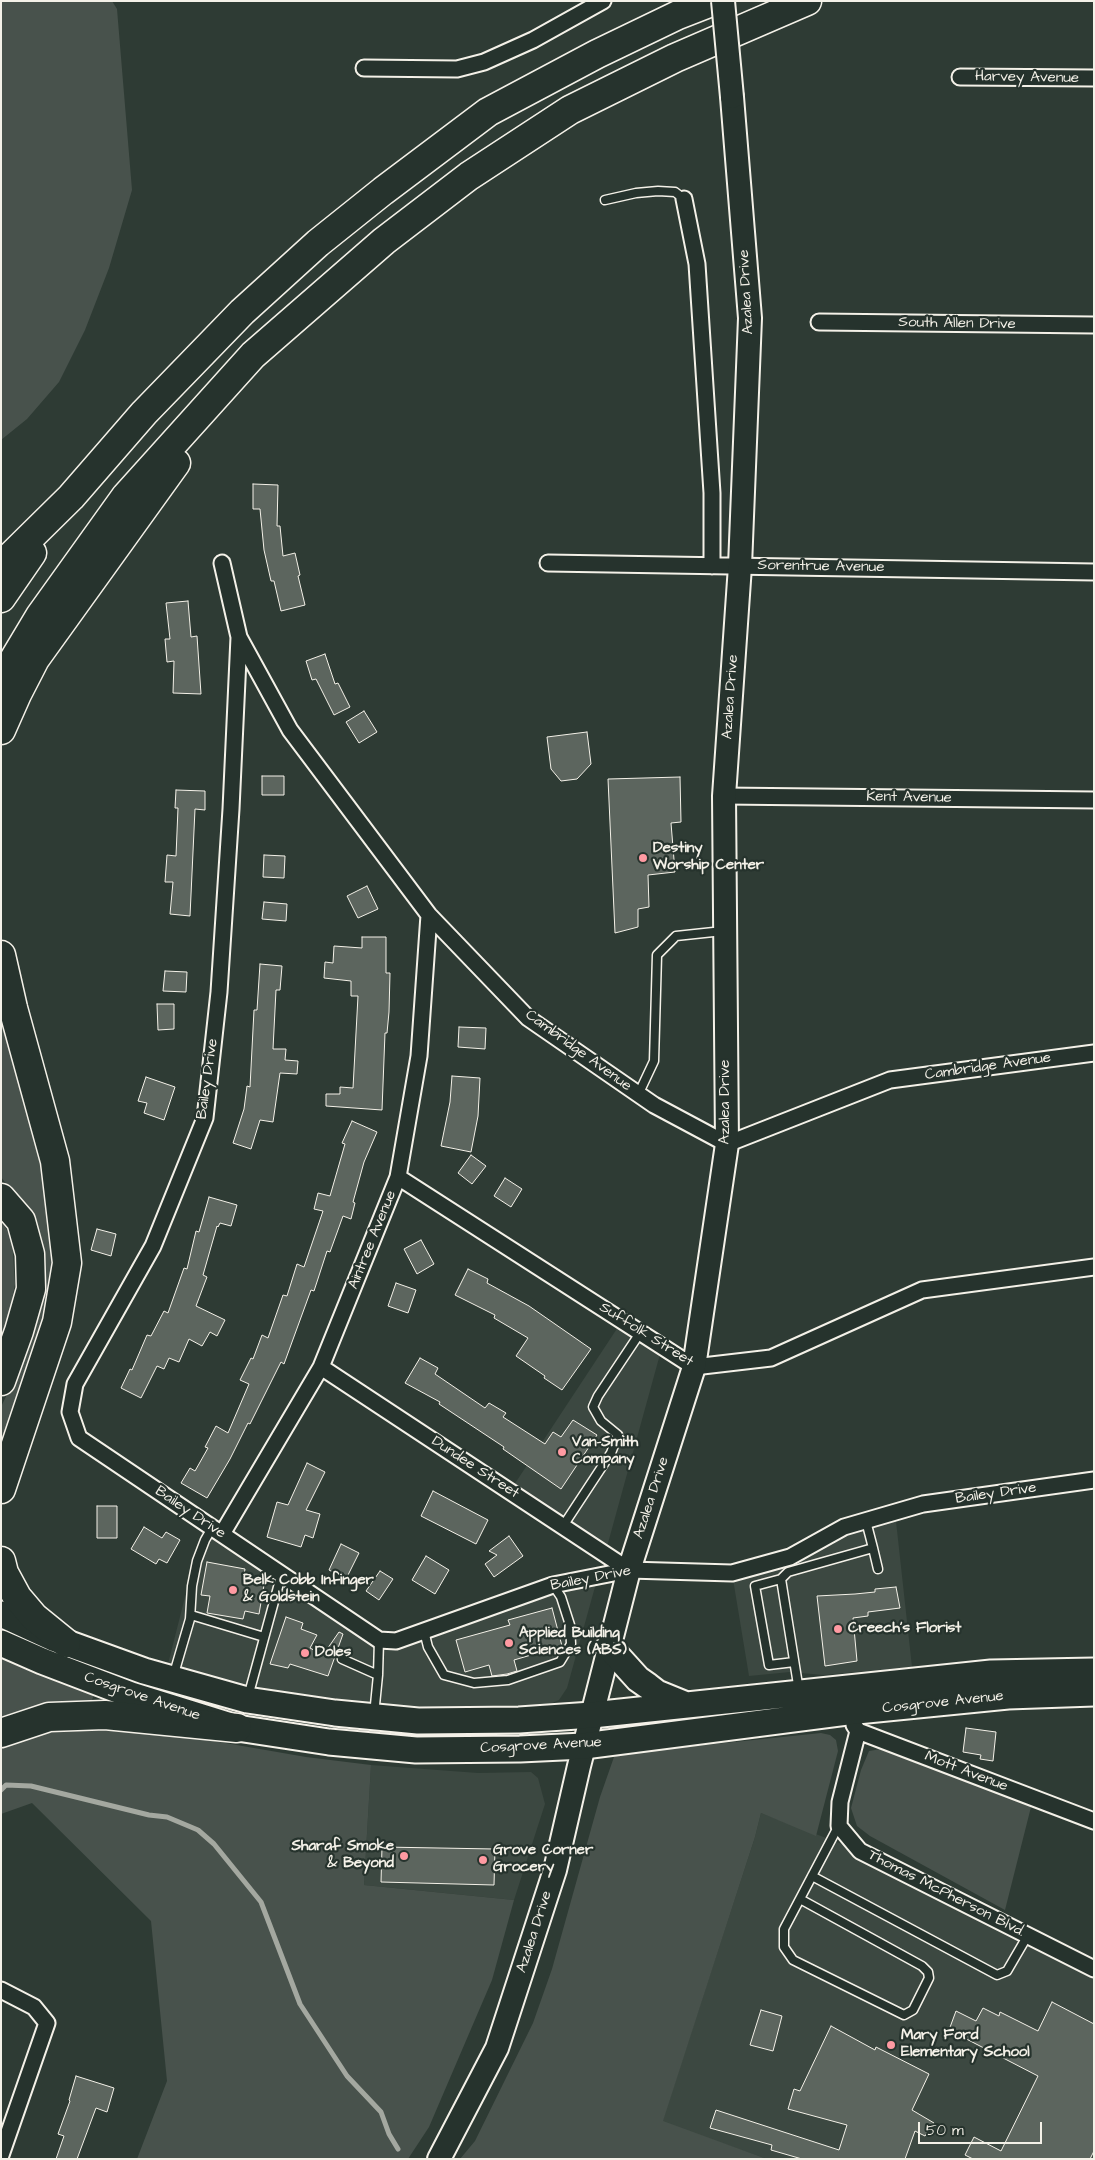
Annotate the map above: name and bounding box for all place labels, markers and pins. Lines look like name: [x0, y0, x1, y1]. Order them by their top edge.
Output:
place label: Destiny Worship Center: [653, 840, 764, 875]
marker: Destiny Worship Center: [637, 852, 649, 864]
place label: Van-Smith Company: [572, 1434, 638, 1469]
marker: Van-Smith Company: [556, 1446, 568, 1458]
place label: Belk Cobb Infinger & Goldstein: [243, 1572, 374, 1607]
marker: Belk Cobb Infinger & Goldstein: [227, 1584, 239, 1596]
place label: Creech's Florist: [848, 1620, 961, 1638]
marker: Creech's Florist: [832, 1623, 844, 1635]
place label: Applied Building Sciences (ABS): [519, 1625, 627, 1660]
marker: Applied Building Sciences (ABS): [503, 1637, 515, 1649]
place label: Doles: [315, 1644, 351, 1662]
marker: Doles: [299, 1647, 311, 1659]
place label: Sharaf Smoke & Beyond: [291, 1838, 394, 1873]
place label: Grove Corner Grocery: [493, 1842, 593, 1877]
marker: Sharaf Smoke & Beyond: [398, 1850, 410, 1862]
marker: Grove Corner Grocery: [477, 1854, 489, 1866]
place label: Mary Ford Elementary School: [901, 2027, 1030, 2062]
marker: Mary Ford Elementary School: [885, 2039, 897, 2051]

